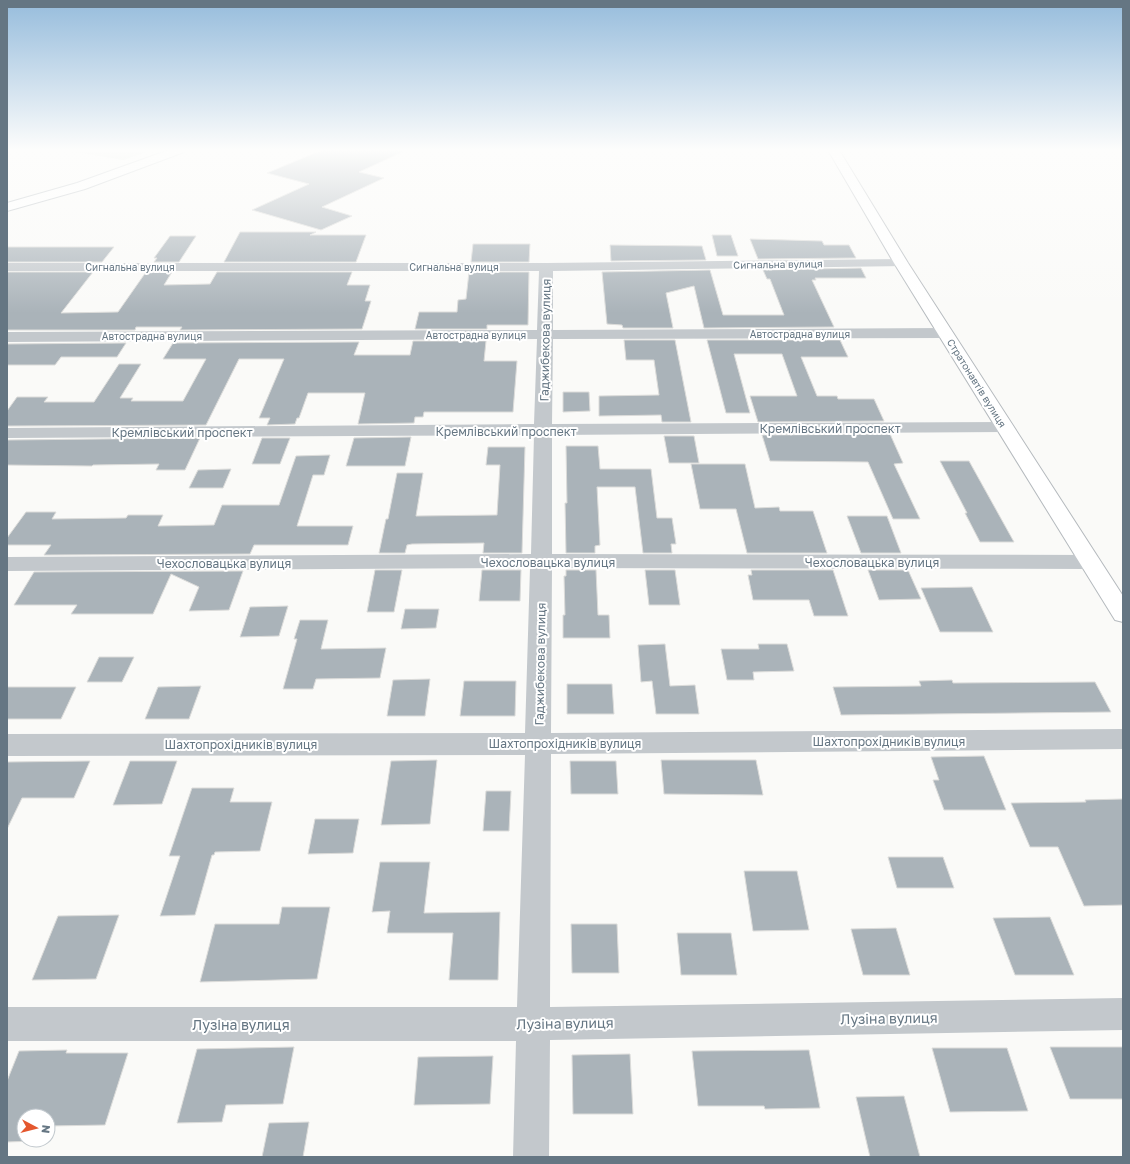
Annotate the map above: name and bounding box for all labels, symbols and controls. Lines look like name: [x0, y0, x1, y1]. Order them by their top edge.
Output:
street label: Сигнальна вулиця: [733, 257, 823, 271]
street label: Сигнальна вулиця: [85, 261, 175, 273]
street label: Сигнальна вулиця: [409, 261, 499, 273]
street label: Гаджибекова вулиця: [536, 278, 554, 402]
street label: Автострадна вулиця: [750, 328, 850, 340]
street label: Автострадна вулиця: [426, 329, 526, 341]
street label: Автострадна вулиця: [102, 330, 202, 342]
street label: Стратонавтів вулиця: [945, 337, 1009, 429]
street label: Кремлівський проспект: [759, 421, 901, 436]
street label: Кремлівський проспект: [435, 424, 577, 439]
street label: Кремлівський проспект: [111, 425, 253, 440]
street label: Чехословацька вулиця: [481, 555, 615, 570]
street label: Чехословацька вулиця: [805, 555, 939, 570]
street label: Чехословацька вулиця: [157, 556, 291, 571]
street label: Гаджибекова вулиця: [531, 602, 549, 726]
street label: Шахтопрохідників вулиця: [813, 734, 965, 749]
street label: Шахтопрохідників вулиця: [489, 736, 641, 751]
street label: Шахтопрохідників вулиця: [165, 737, 317, 752]
street label: Лузіна вулиця: [840, 1009, 938, 1027]
street label: Лузіна вулиця: [516, 1014, 614, 1032]
street label: Лузіна вулиця: [192, 1016, 290, 1033]
north arrow: [16, 1108, 56, 1148]
text: N: [39, 1124, 53, 1134]

